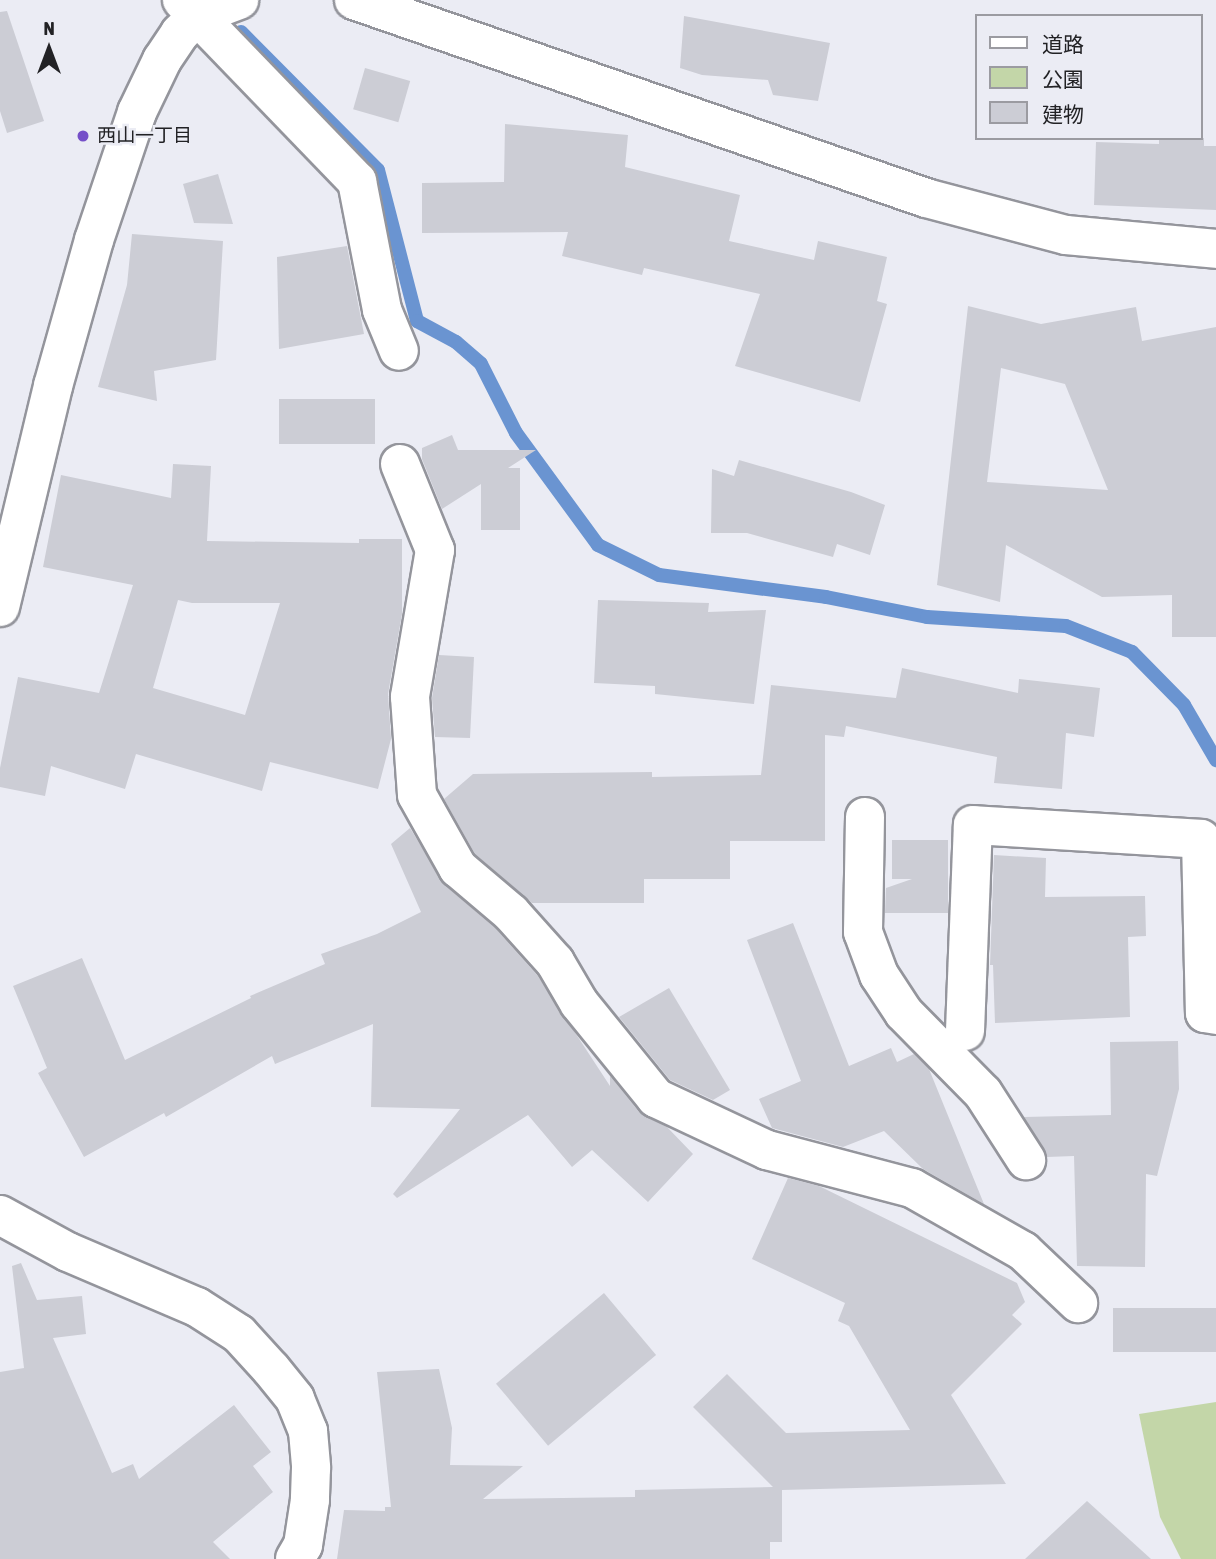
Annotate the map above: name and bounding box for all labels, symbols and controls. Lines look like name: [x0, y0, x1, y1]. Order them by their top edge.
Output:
north arrow: [14, 14, 84, 84]
legend: [974, 14, 1202, 140]
text: N: [43, 17, 55, 39]
text: 道路: [1042, 32, 1084, 56]
text: 公園: [1042, 67, 1084, 91]
text: 建物: [1042, 102, 1084, 126]
place label: 西山一丁目: [97, 125, 192, 147]
marker: 西山一丁目: [75, 128, 91, 144]

